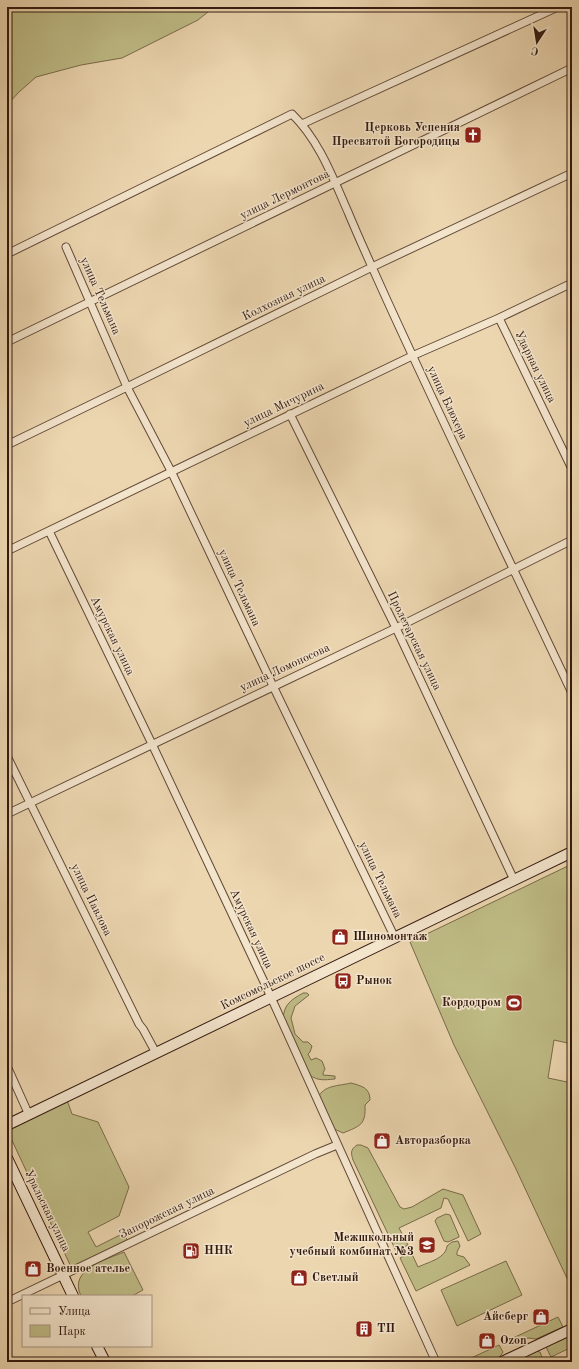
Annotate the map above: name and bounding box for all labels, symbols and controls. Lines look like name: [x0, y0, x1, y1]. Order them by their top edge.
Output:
north arrow: [517, 22, 557, 62]
text: С: [531, 44, 540, 56]
place label: Церковь Успения Пресвятой Богородицы: [332, 122, 460, 148]
church icon: Церковь Успения Пресвятой Богородицы: [463, 125, 483, 145]
street label: улица Лермонтова: [238, 168, 332, 222]
street label: улица Тельмана: [77, 255, 123, 337]
street label: Колхозная улица: [241, 273, 327, 323]
street label: Ударная улица: [512, 329, 558, 405]
street label: улица Блюхера: [425, 364, 469, 442]
street label: улица Мичурина: [242, 380, 326, 430]
street label: улица Тельмана: [216, 548, 262, 629]
street label: Пролетарская улица: [385, 590, 443, 692]
street label: Амурская улица: [88, 595, 136, 677]
street label: улица Ломоносова: [238, 642, 332, 694]
street label: улица Тельмана: [356, 840, 404, 920]
street label: улица Павлова: [68, 862, 114, 938]
street label: Амурская улица: [227, 887, 275, 971]
shop icon: Шиномонтаж: [330, 927, 350, 947]
place label: Шиномонтаж: [353, 931, 428, 943]
street label: Комсомольское шоссе: [219, 951, 327, 1012]
bus stop icon: Рынок: [333, 971, 353, 991]
place label: Рынок: [356, 975, 392, 987]
sports icon: Кордодром: [504, 993, 524, 1013]
place label: Кордодром: [442, 997, 501, 1009]
shop icon: Авторазборка: [372, 1131, 392, 1151]
place label: Авторазборка: [395, 1135, 471, 1147]
street label: Уральская улица: [22, 1168, 72, 1254]
street label: Запорожская улица: [118, 1185, 217, 1241]
place label: Межшкольный учебный комбинат №3: [290, 1232, 414, 1258]
school or university icon: Межшкольный учебный комбинат №3: [417, 1235, 437, 1255]
fuel station icon: ННК: [181, 1241, 201, 1261]
place label: ННК: [204, 1245, 233, 1257]
shop icon: Военное ателье: [23, 1259, 43, 1279]
place label: Военное ателье: [46, 1263, 131, 1275]
shop icon: Светлый: [289, 1268, 309, 1288]
place label: Светлый: [312, 1272, 359, 1284]
legend: [22, 1295, 152, 1347]
text: Улица: [58, 1306, 91, 1318]
shop icon: Айсберг: [531, 1307, 551, 1327]
place label: Айсберг: [483, 1311, 528, 1323]
building icon: ТП: [354, 1319, 374, 1339]
place label: ТП: [377, 1323, 396, 1335]
text: Парк: [58, 1326, 86, 1338]
shop icon: Ozon: [477, 1331, 497, 1351]
place label: Ozon: [500, 1335, 527, 1347]

